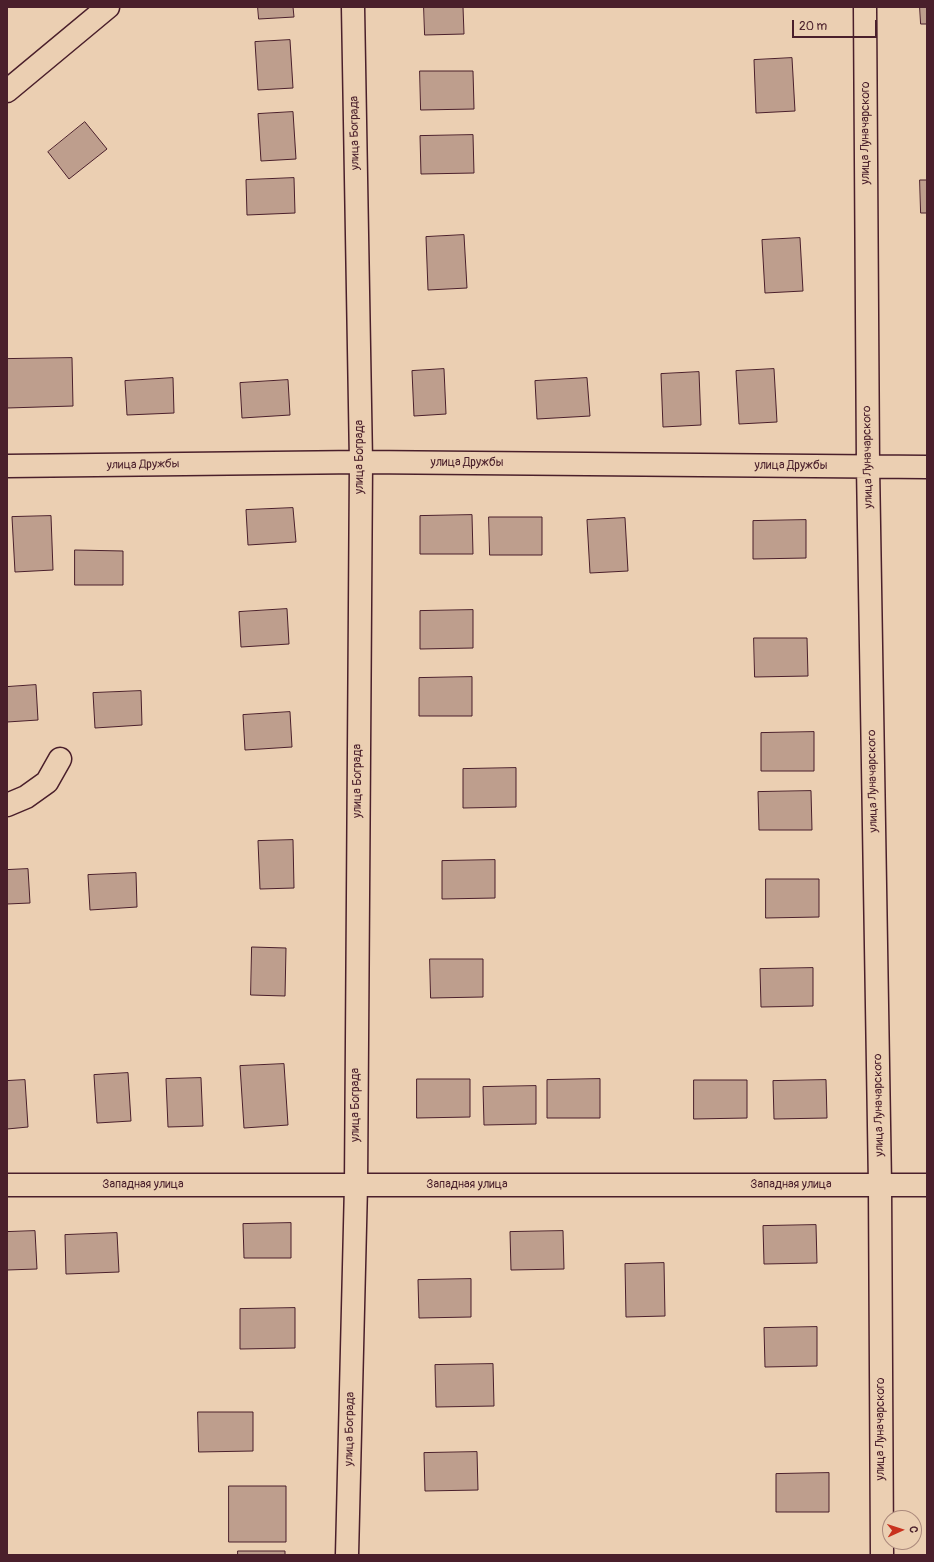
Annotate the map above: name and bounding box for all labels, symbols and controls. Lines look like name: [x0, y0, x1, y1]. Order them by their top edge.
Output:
scale bar: [794, 12, 879, 38]
text: 20 m: [799, 19, 827, 34]
street label: улица Луначарского: [859, 82, 873, 184]
street label: улица Бограда: [347, 96, 363, 170]
street label: улица Луначарского: [860, 405, 876, 509]
street label: улица Бограда: [353, 420, 367, 494]
street label: улица Дружбы: [431, 456, 503, 470]
street label: улица Дружбы: [107, 457, 179, 473]
street label: улица Дружбы: [755, 459, 827, 473]
street label: улица Луначарского: [865, 729, 881, 833]
street label: улица Бограда: [351, 744, 365, 818]
street label: улица Луначарского: [871, 1053, 887, 1157]
street label: улица Бограда: [349, 1068, 363, 1142]
street label: Западная улица: [102, 1178, 184, 1192]
street label: Западная улица: [426, 1178, 508, 1192]
street label: Западная улица: [750, 1178, 832, 1192]
street label: улица Луначарского: [874, 1378, 888, 1480]
street label: улица Бограда: [342, 1392, 358, 1466]
north arrow: [882, 1510, 922, 1550]
text: С: [907, 1526, 920, 1533]

